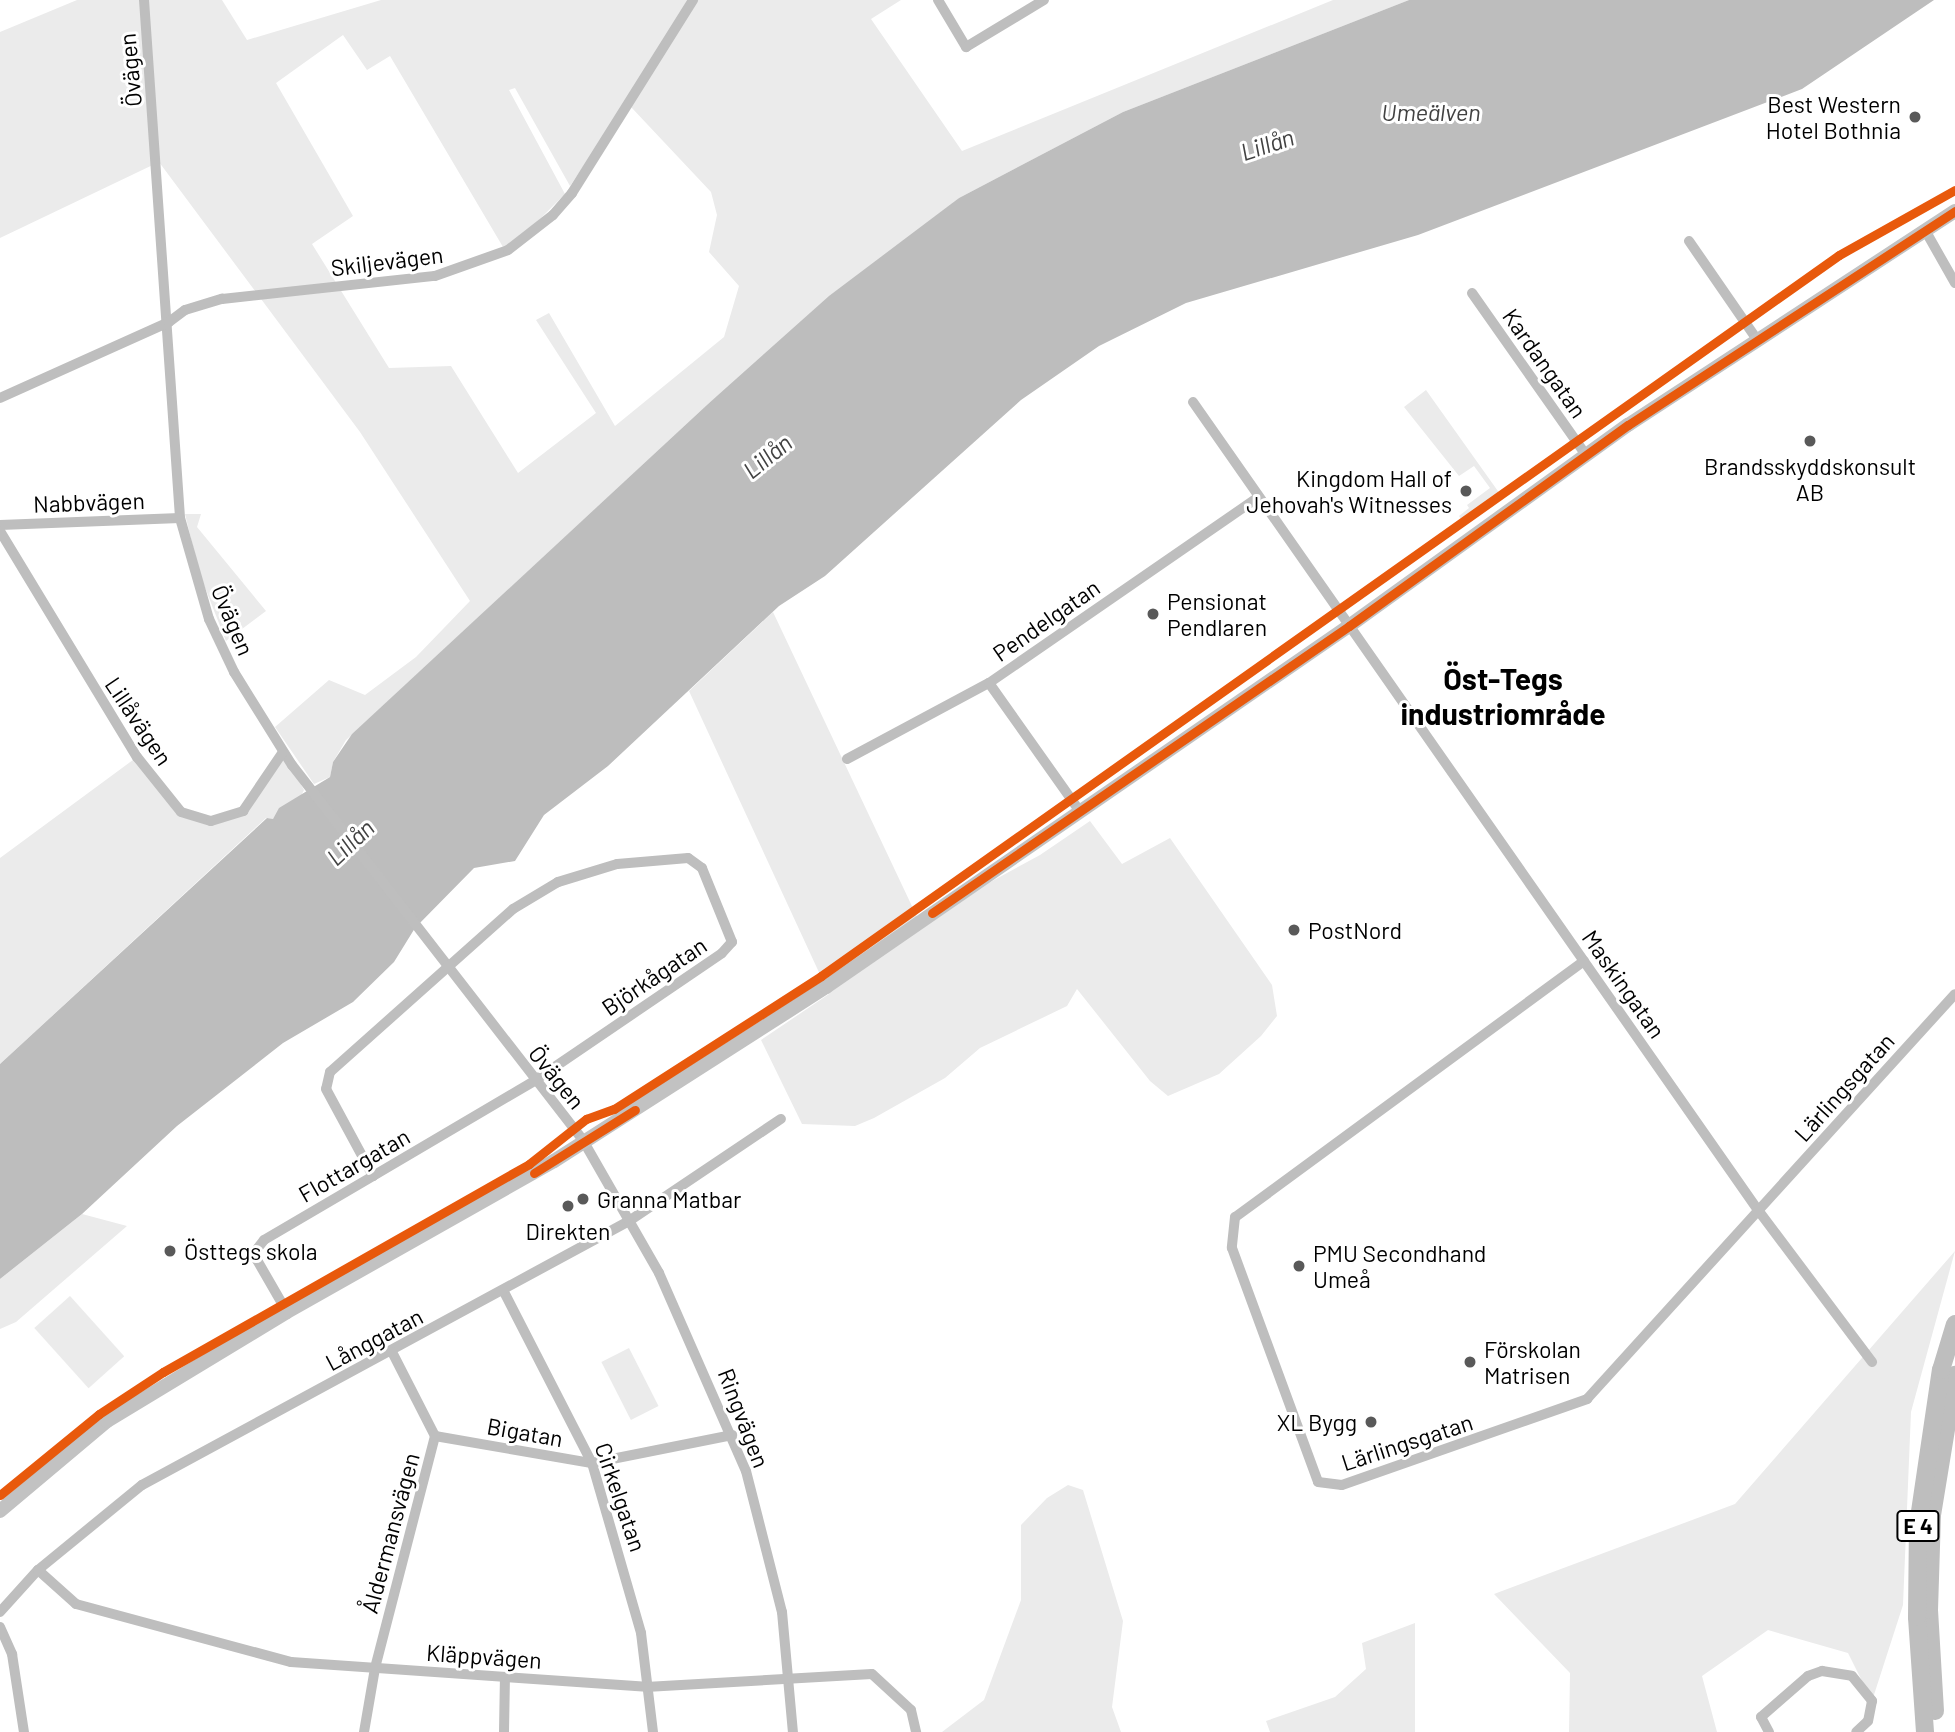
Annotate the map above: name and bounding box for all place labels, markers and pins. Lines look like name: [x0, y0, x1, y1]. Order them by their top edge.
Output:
place label: Best Western Hotel Bothnia: [1766, 90, 1901, 144]
marker: Best Western Hotel Bothnia: [1907, 109, 1923, 125]
marker: Brandsskyddskonsult AB: [1802, 433, 1818, 449]
place label: Brandsskyddskonsult AB: [1704, 452, 1916, 506]
place label: Kingdom Hall of Jehovah's Witnesses: [1246, 464, 1452, 518]
marker: Kingdom Hall of Jehovah's Witnesses: [1458, 483, 1474, 499]
place label: Pensionat Pendlaren: [1167, 587, 1267, 641]
marker: Pensionat Pendlaren: [1145, 606, 1161, 622]
place label: PostNord: [1308, 916, 1402, 944]
marker: PostNord: [1286, 922, 1302, 938]
place label: Granna Matbar: [597, 1185, 741, 1213]
marker: Granna Matbar: [575, 1191, 591, 1207]
marker: Direkten: [560, 1198, 576, 1214]
place label: Direkten: [526, 1217, 610, 1245]
place label: Östtegs skola: [184, 1237, 318, 1265]
place label: PMU Secondhand Umeå: [1313, 1239, 1486, 1293]
marker: Östtegs skola: [162, 1243, 178, 1259]
marker: PMU Secondhand Umeå: [1291, 1258, 1307, 1274]
place label: Förskolan Matrisen: [1484, 1335, 1581, 1389]
marker: Förskolan Matrisen: [1462, 1354, 1478, 1370]
place label: XL Bygg: [1277, 1408, 1357, 1436]
marker: XL Bygg: [1363, 1414, 1379, 1430]

